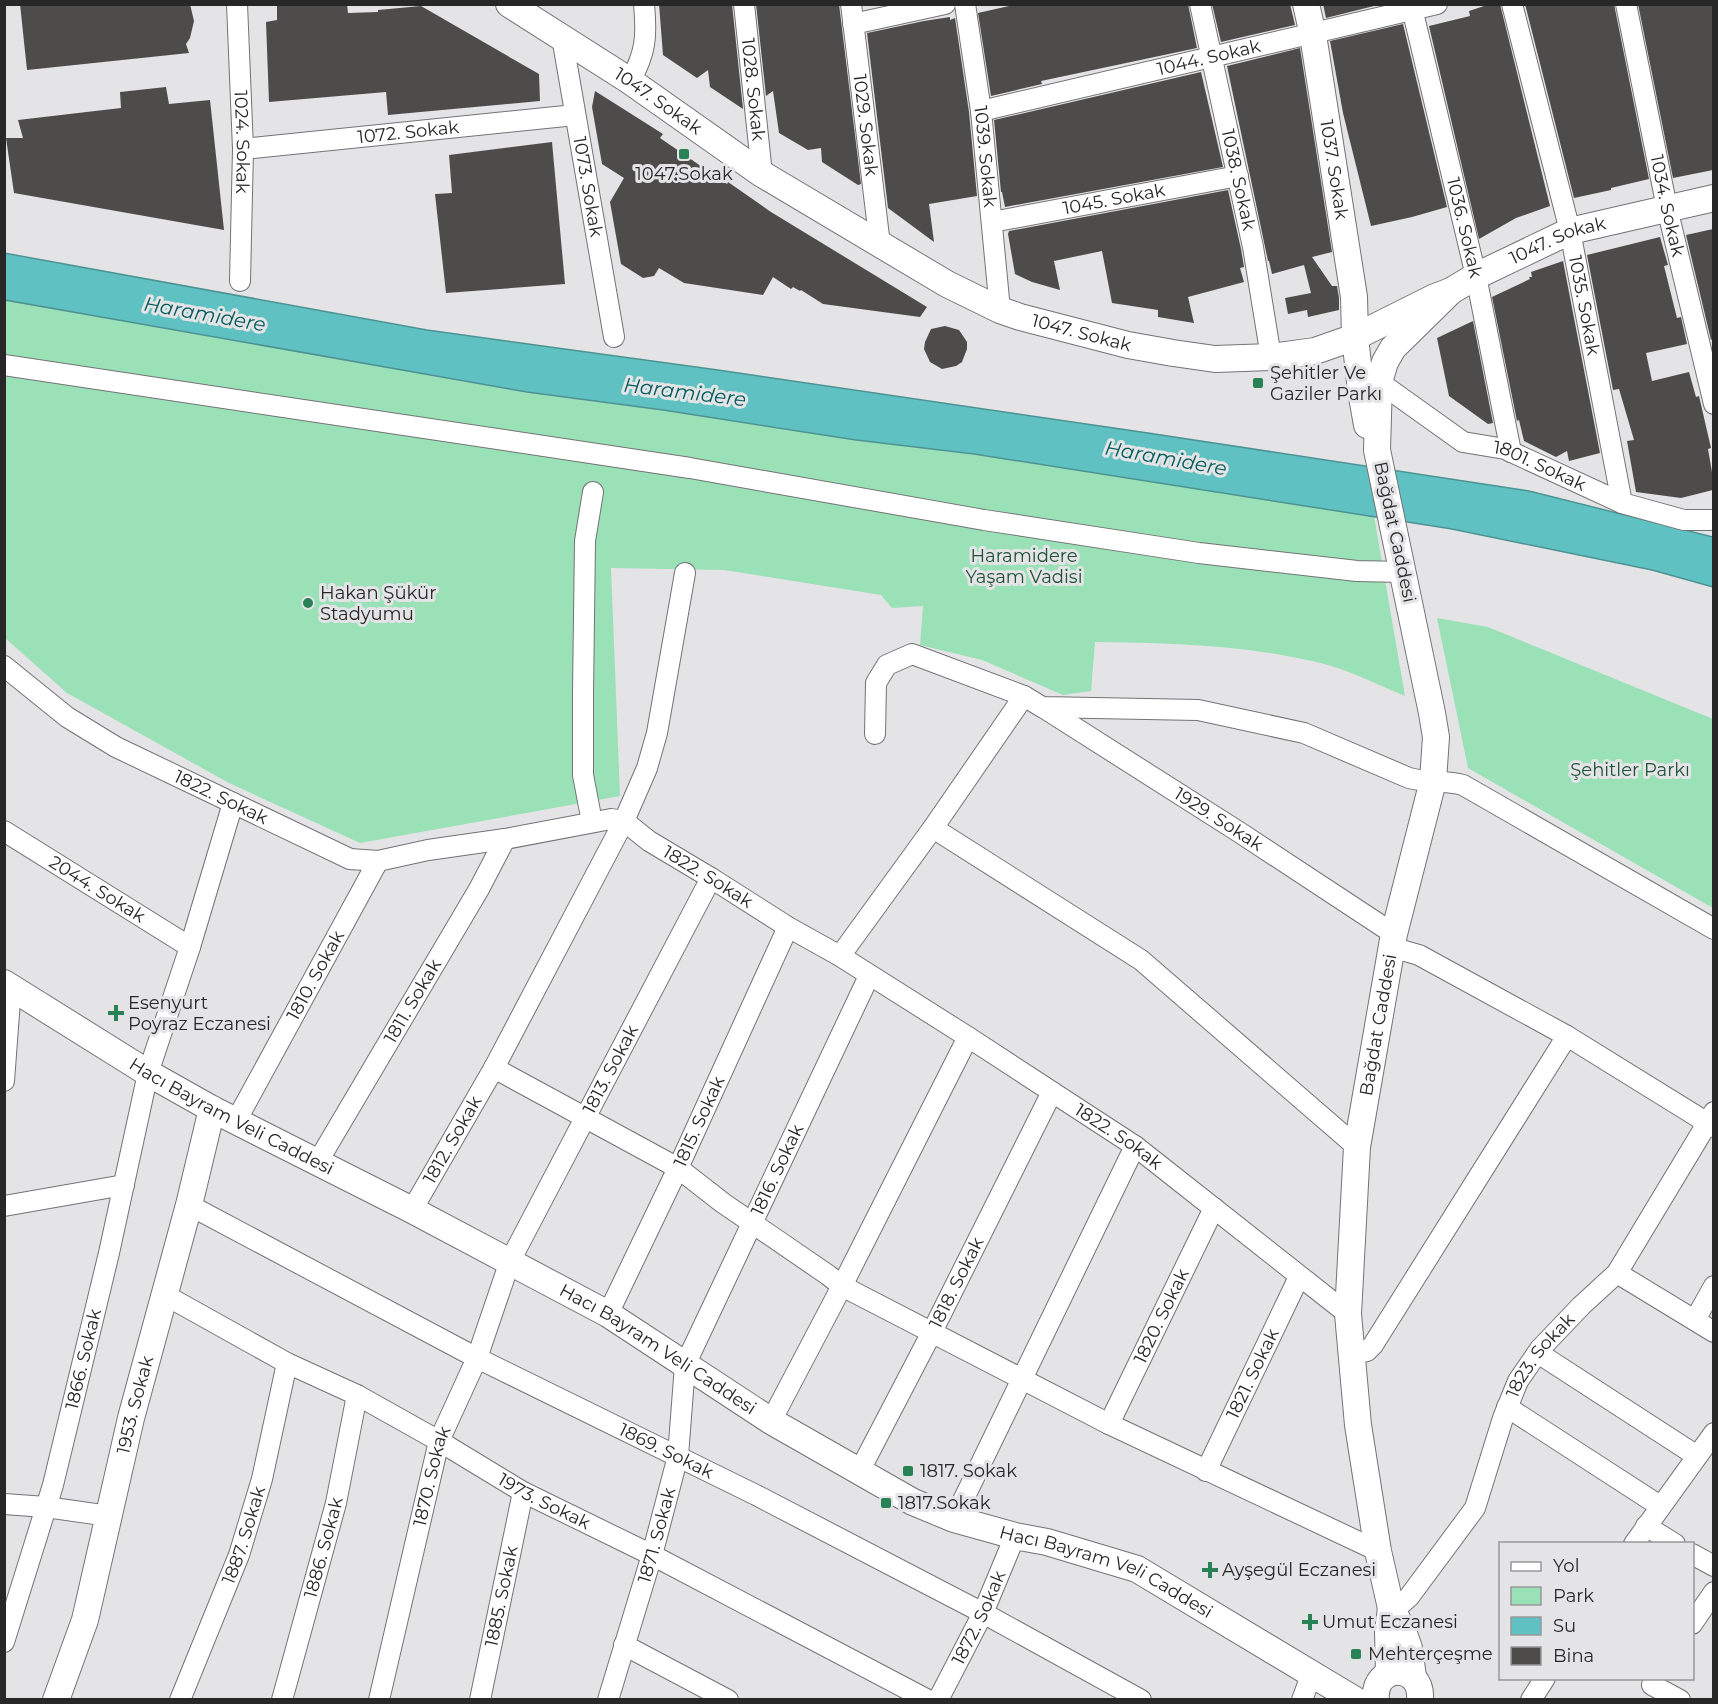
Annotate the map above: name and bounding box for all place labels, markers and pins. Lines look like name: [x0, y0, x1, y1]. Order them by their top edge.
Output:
marker: 1047.Sokak: [677, 147, 691, 161]
place label: 1047.Sokak: [635, 163, 733, 185]
place label: Şehitler Ve Gaziler Parkı: [1270, 362, 1382, 405]
marker: Şehitler Ve Gaziler Parkı: [1251, 376, 1265, 390]
place label: Hakan Şükür Stadyumu: [320, 582, 436, 625]
marker: Hakan Şükür Stadyumu: [301, 596, 315, 610]
place label: Esenyurt Poyraz Eczanesi: [128, 992, 271, 1035]
marker: Esenyurt Poyraz Eczanesi: [109, 1006, 123, 1020]
place label: 1817. Sokak: [920, 1460, 1017, 1482]
marker: 1817. Sokak: [901, 1464, 915, 1478]
place label: 1817.Sokak: [898, 1492, 991, 1514]
marker: 1817.Sokak: [879, 1496, 893, 1510]
place label: Ayşegül Eczanesi: [1222, 1559, 1376, 1581]
marker: Ayşegül Eczanesi: [1203, 1563, 1217, 1577]
place label: Umut Eczanesi: [1322, 1611, 1458, 1633]
marker: Umut Eczanesi: [1303, 1615, 1317, 1629]
place label: Mehterçeşme: [1368, 1643, 1493, 1665]
marker: Mehterçeşme: [1349, 1647, 1363, 1661]

